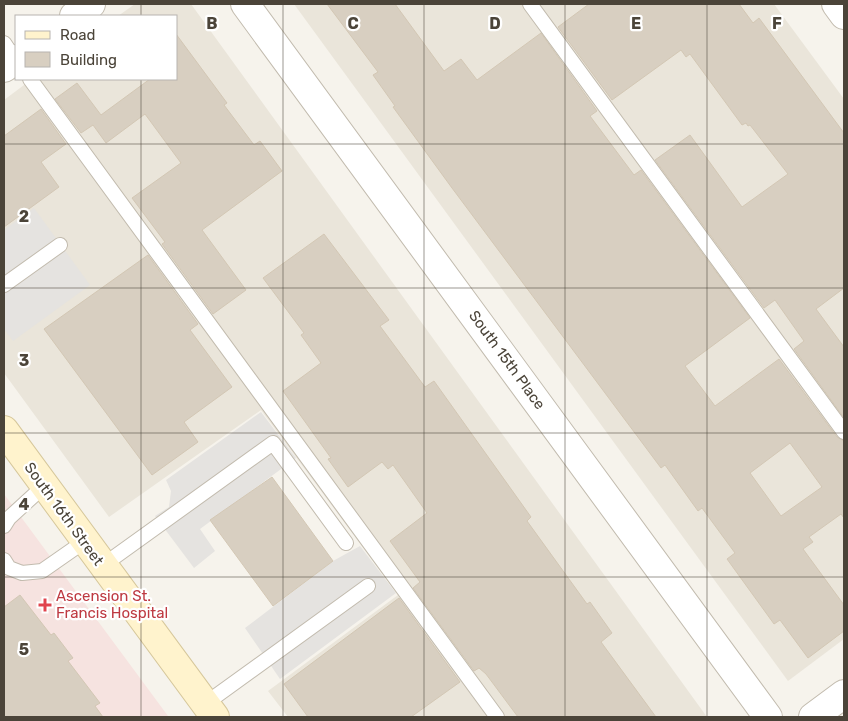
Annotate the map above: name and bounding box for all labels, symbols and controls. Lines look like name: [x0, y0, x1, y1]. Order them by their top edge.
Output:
text: B: [206, 14, 218, 33]
text: C: [347, 14, 359, 33]
text: D: [489, 14, 501, 33]
text: E: [631, 14, 641, 33]
text: F: [772, 14, 782, 33]
legend: [15, 15, 178, 80]
text: Road: [60, 26, 96, 44]
text: Building: [60, 51, 117, 69]
text: 2: [19, 207, 29, 226]
street label: South 15th Place: [465, 307, 549, 413]
text: 3: [19, 351, 29, 370]
street label: South 16th Street: [21, 459, 108, 569]
text: 4: [19, 495, 30, 514]
place label: Ascension St. Francis Hospital: [56, 587, 168, 622]
marker: Ascension St. Francis Hospital: [38, 598, 52, 612]
text: 5: [19, 640, 29, 659]

